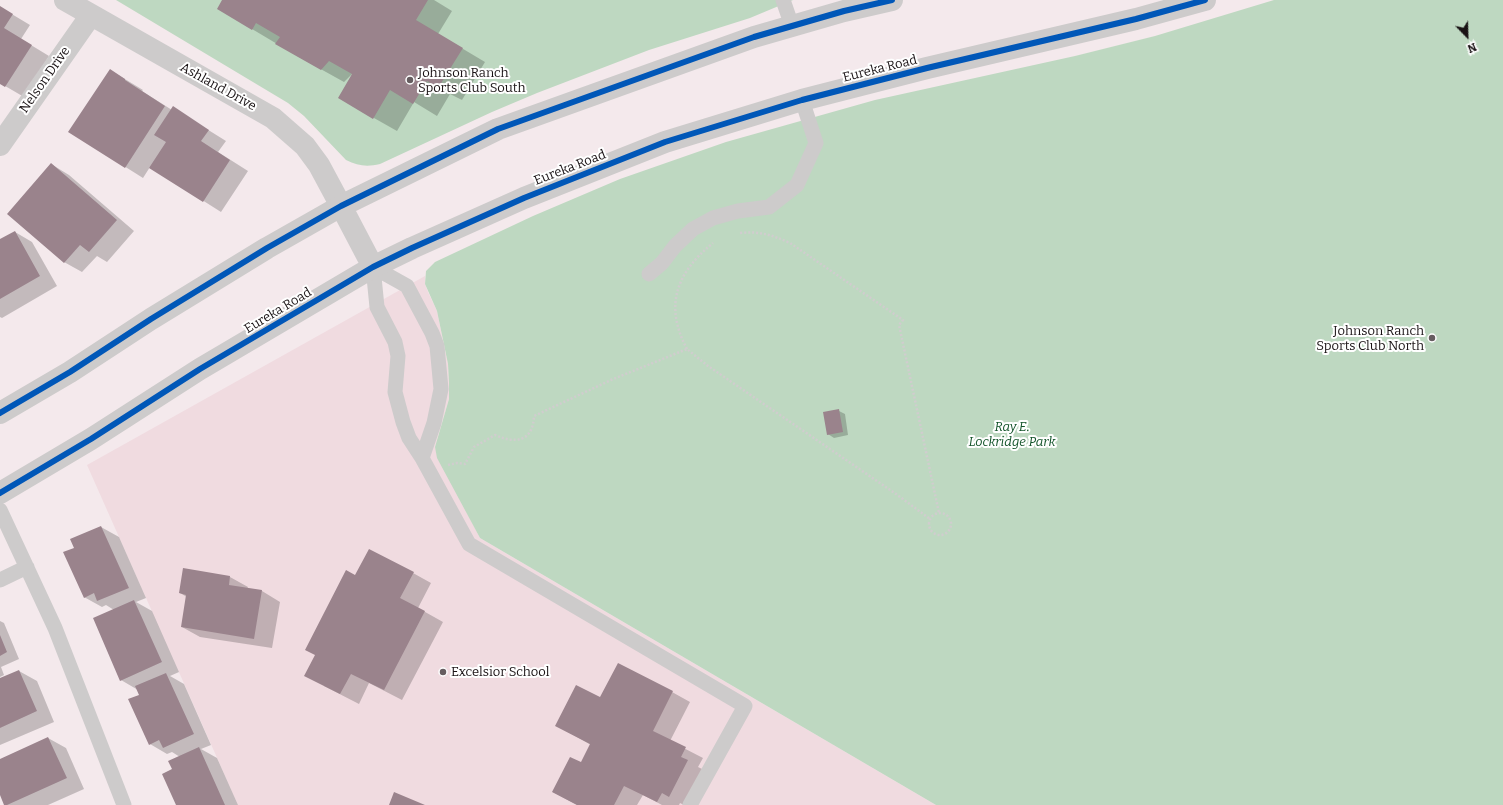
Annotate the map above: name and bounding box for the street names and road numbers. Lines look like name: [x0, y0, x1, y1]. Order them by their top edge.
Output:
street label: Nelson Drive: [16, 44, 74, 116]
street label: Eureka Road: [841, 52, 919, 86]
street label: Ashland Drive: [177, 60, 259, 114]
street label: Eureka Road: [532, 147, 608, 189]
street label: Eureka Road: [242, 285, 314, 337]

